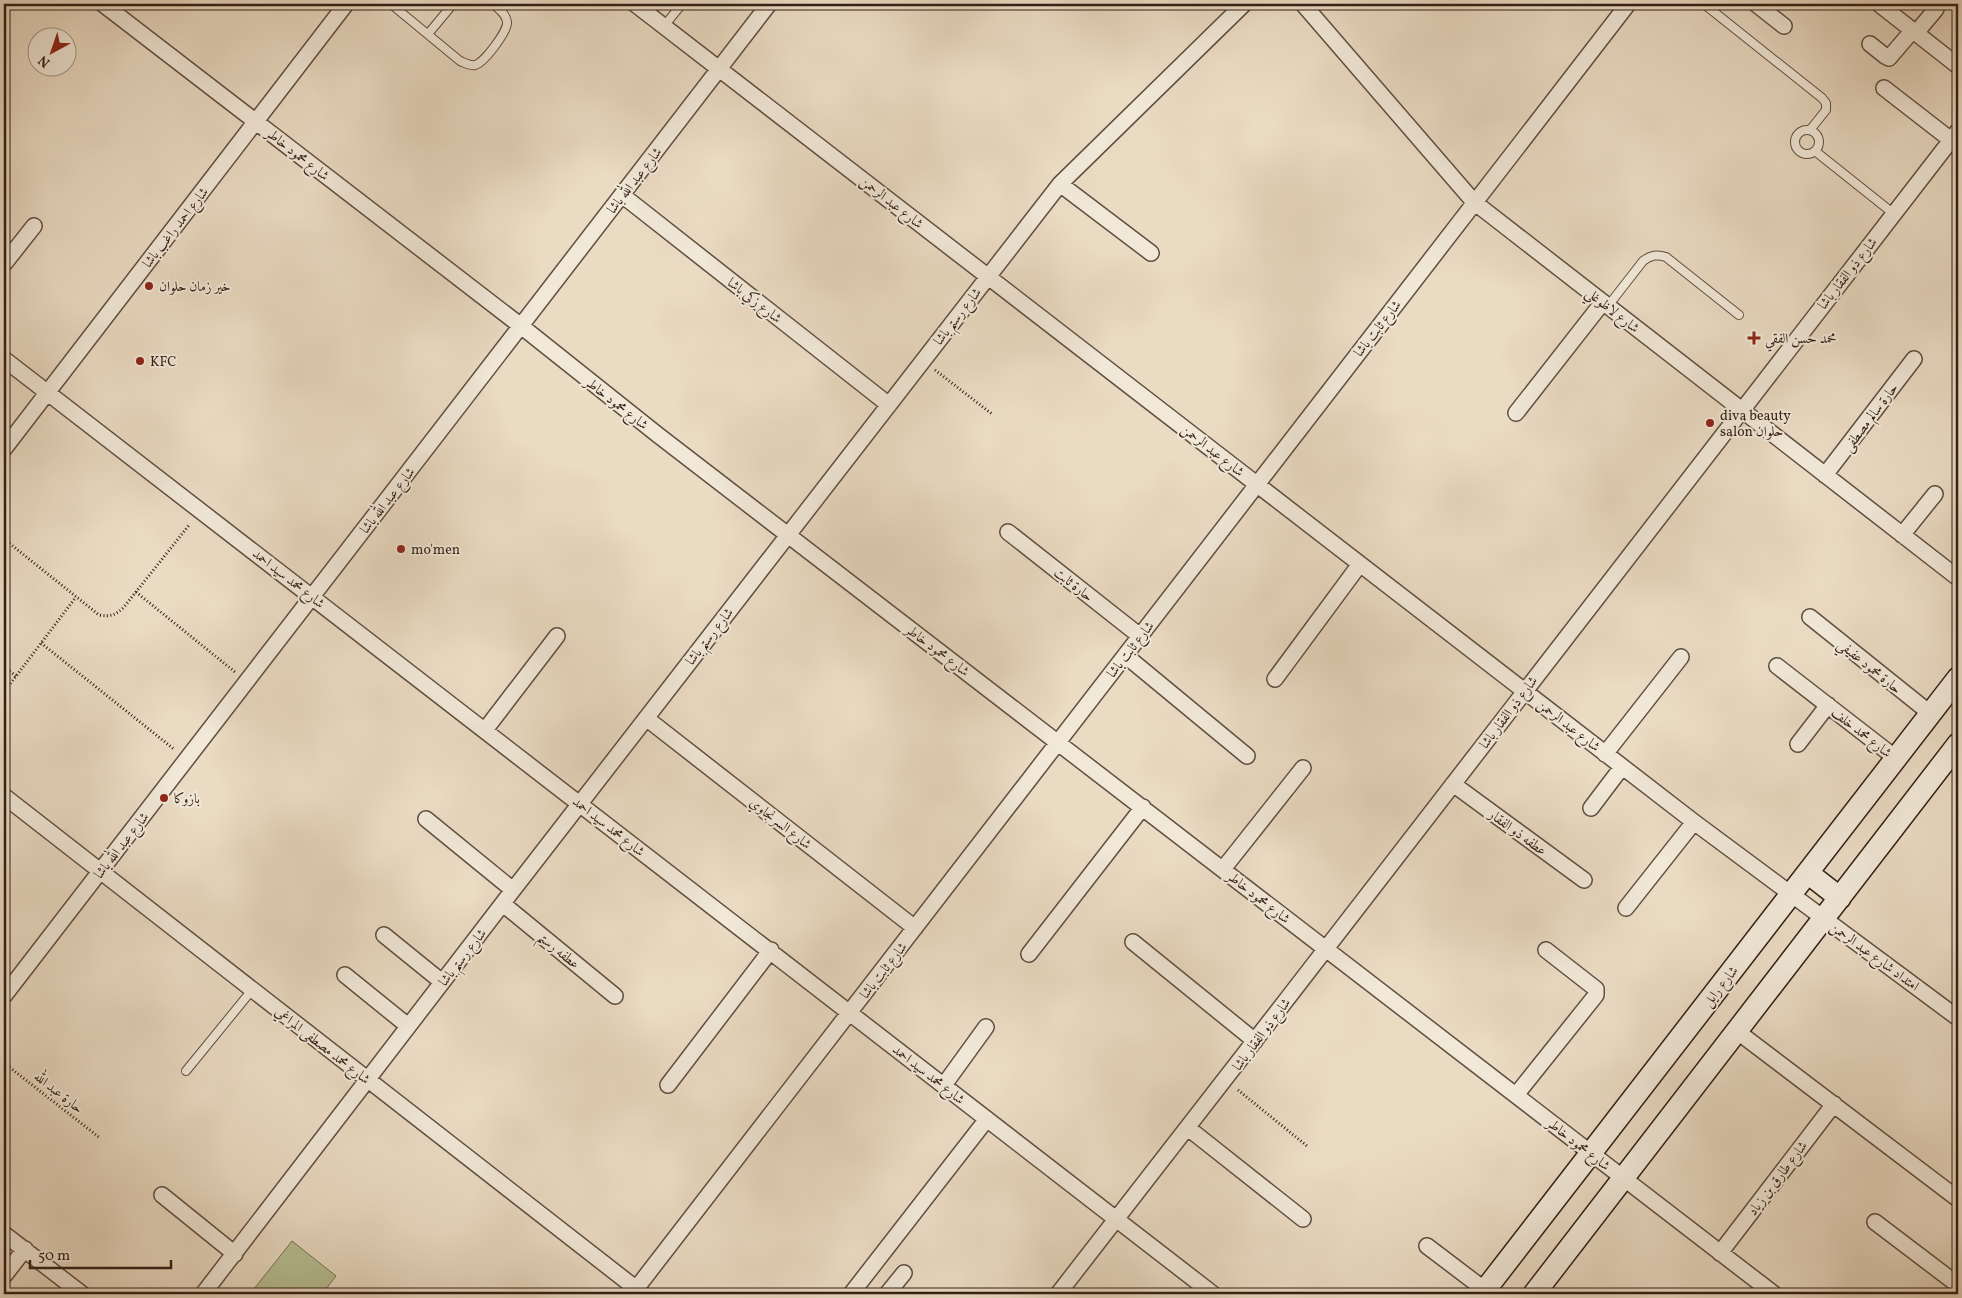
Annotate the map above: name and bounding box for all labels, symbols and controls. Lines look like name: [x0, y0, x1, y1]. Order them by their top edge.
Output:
north arrow: [28, 28, 78, 78]
text: N: [35, 50, 55, 71]
street label: شارع محمود خاطر: [259, 123, 333, 187]
street label: شارع عبد الله باشا: [601, 142, 668, 219]
street label: شارع عبد الرحمن: [855, 172, 927, 235]
street label: شارع احمد راغب باشا: [139, 184, 214, 273]
street label: شارع ذو الفقار باشا: [1814, 234, 1883, 314]
street label: شارع زكي باشا: [722, 273, 786, 329]
place label: خير زمان حلوان: [159, 278, 231, 297]
marker: خير زمان حلوان: [143, 280, 155, 292]
street label: شارع رستم باشا: [930, 284, 989, 352]
street label: شارع لاظوغلي: [1580, 284, 1643, 340]
street label: شارع ثابت باشا: [1350, 297, 1407, 362]
place label: محمد حسن الفقي: [1765, 330, 1837, 352]
marker: محمد حسن الفقي: [1747, 331, 1761, 345]
place label: KFC: [150, 353, 177, 372]
marker: KFC: [134, 355, 146, 367]
street label: شارع محمود خاطر: [578, 372, 652, 436]
street label: حارة سالم مصطفى: [1839, 380, 1905, 457]
place label: diva beauty salon حلوان: [1720, 407, 1791, 442]
marker: diva beauty salon حلوان: [1704, 417, 1716, 429]
street label: شارع عبد الرحمن: [1176, 420, 1248, 483]
street label: شارع عبد الله باشا: [354, 462, 421, 539]
place label: mo'men: [411, 541, 460, 560]
marker: mo'men: [395, 543, 407, 555]
street label: شارع محمد سيد احمد: [247, 545, 328, 614]
street label: حارة ثابت: [1049, 564, 1097, 607]
street label: شارع رستم باشا: [682, 604, 741, 672]
street label: شارع ثابت باشا: [1103, 618, 1160, 683]
street label: شارع محمود خاطر: [899, 620, 973, 682]
street label: حارة محمود عفيفي: [1831, 635, 1905, 701]
street label: شارع ذو الفقار باشا: [1476, 673, 1544, 754]
street label: شارع عبد الرحمن: [1532, 695, 1604, 758]
street label: شارع محمد خلف: [1826, 704, 1895, 764]
place label: بازوكا: [174, 790, 200, 809]
marker: بازوكا: [158, 792, 170, 804]
street label: شارع محمد سيد احمد: [567, 793, 648, 862]
street label: شارع السرنجاوي: [744, 794, 815, 855]
street label: عطفه ذو الفقار: [1483, 805, 1550, 861]
street label: شارع عبد الله باشا: [88, 807, 155, 884]
street label: شارع محمود خاطر: [1220, 866, 1294, 930]
street label: امتداد شارع عبد الرحمن: [1825, 918, 1923, 997]
street label: شارع رستم باشا: [435, 925, 494, 993]
street label: عطفه رستم: [531, 928, 583, 976]
street label: شارع ثابت باشا: [856, 939, 913, 1004]
street label: شارع رايل: [1699, 962, 1744, 1012]
street label: شارع ذو الفقار باشا: [1229, 995, 1297, 1076]
street label: شارع محمد مصطفى المراغي: [270, 1003, 374, 1090]
street label: شارع محمد سيد احمد: [887, 1041, 968, 1110]
street label: حارة عبد الله: [29, 1065, 89, 1119]
street label: شارع محمود خاطر: [1540, 1113, 1614, 1177]
street label: شارع طارق بن زياد: [1744, 1138, 1813, 1221]
scale bar: [30, 1238, 171, 1270]
text: 50 m: [38, 1246, 70, 1267]

